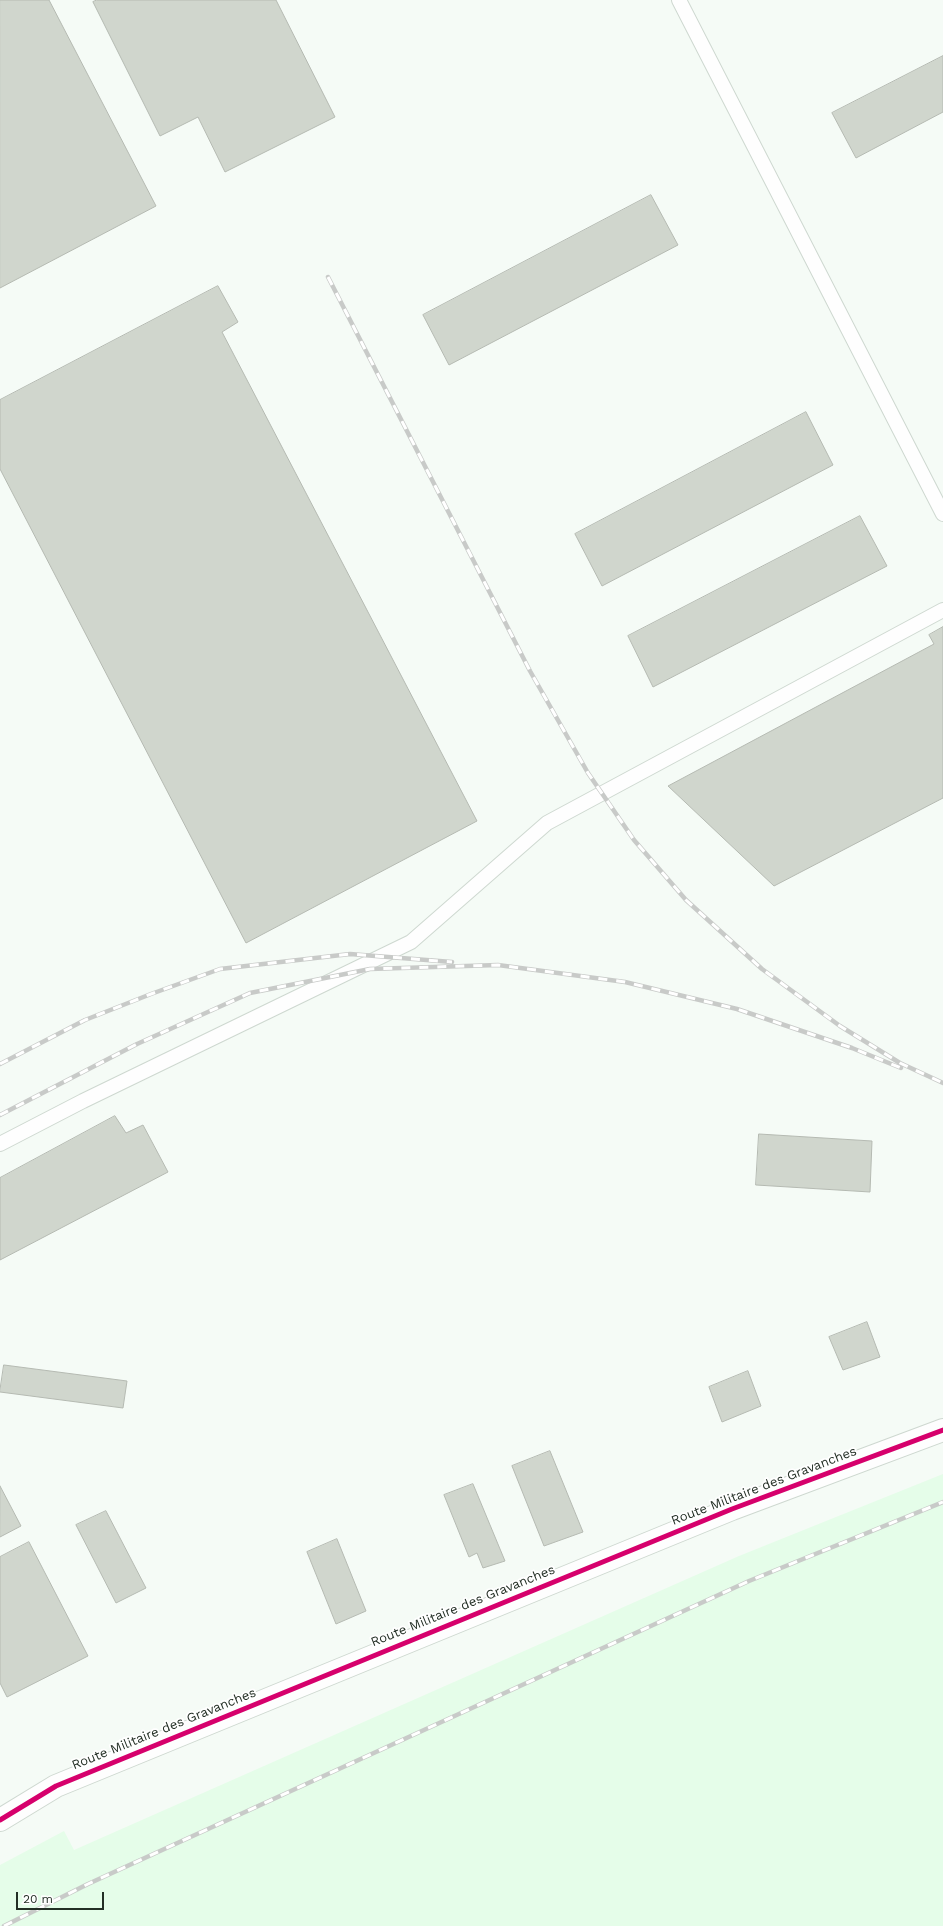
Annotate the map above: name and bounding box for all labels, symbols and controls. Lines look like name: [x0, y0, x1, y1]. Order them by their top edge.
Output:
street label: Route Militaire des Gravanches: [669, 1443, 859, 1529]
street label: Route Militaire des Gravanches: [369, 1562, 557, 1650]
street label: Route Militaire des Gravanches: [70, 1685, 258, 1773]
scale bar: [18, 1884, 106, 1910]
text: 20 m: [23, 1892, 53, 1906]

